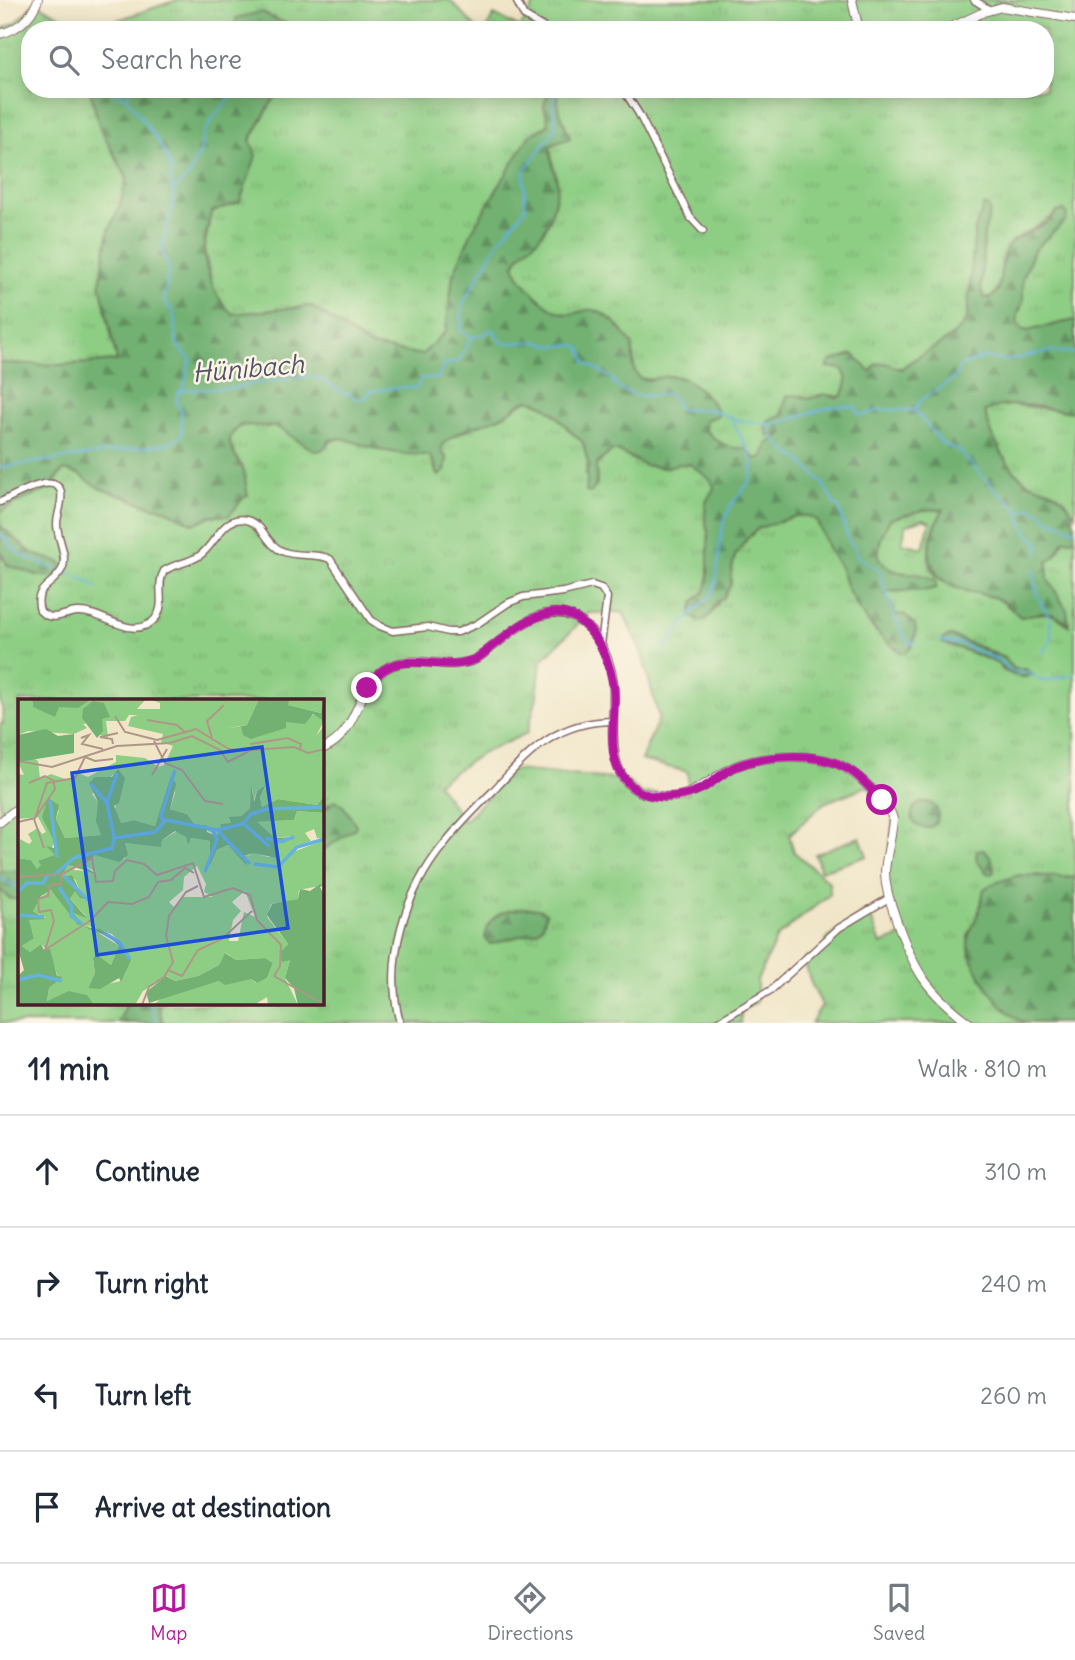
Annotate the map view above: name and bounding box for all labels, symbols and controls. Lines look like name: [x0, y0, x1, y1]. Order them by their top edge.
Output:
search box: [21, 21, 1054, 98]
icon: search: [45, 41, 83, 79]
text: Search here: [101, 43, 242, 76]
water label: Hünibach: [191, 347, 306, 389]
route end: [351, 672, 382, 703]
inset map: [18, 699, 324, 1006]
route start: [866, 784, 897, 815]
text: 11 min: [28, 1050, 109, 1088]
text: Walk · 810 m: [918, 1054, 1047, 1083]
icon: ahead: [28, 1152, 66, 1190]
text: Continue: [95, 1155, 200, 1188]
text: 310 m: [984, 1157, 1047, 1186]
icon: right: [28, 1264, 66, 1302]
text: Turn right: [95, 1267, 208, 1300]
text: 240 m: [981, 1269, 1047, 1298]
icon: left: [28, 1376, 66, 1414]
text: Turn left: [95, 1379, 191, 1412]
text: 260 m: [980, 1381, 1047, 1410]
icon: arrive: [28, 1488, 66, 1526]
text: Arrive at destination: [95, 1491, 331, 1524]
tab: Map: [150, 1579, 188, 1645]
tab: Directions: [488, 1579, 573, 1645]
tab: Saved: [873, 1579, 925, 1645]

